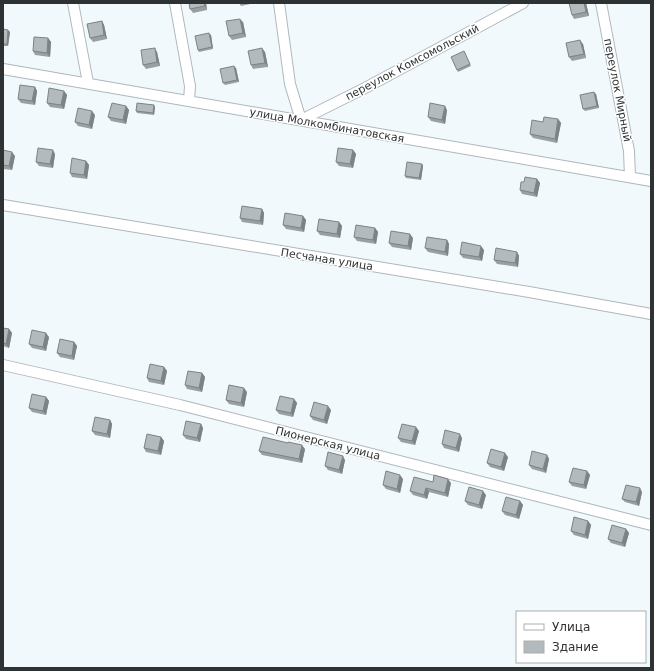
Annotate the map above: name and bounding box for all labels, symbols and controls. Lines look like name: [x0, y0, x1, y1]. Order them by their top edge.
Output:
street label: переулок Комсомольский: [343, 22, 481, 103]
street label: переулок Мирный: [601, 37, 634, 143]
street label: улица Молкомбинатовская: [249, 105, 405, 146]
street label: Песчаная улица: [280, 246, 374, 273]
street label: Пионерская улица: [274, 424, 382, 463]
legend: [516, 611, 646, 663]
text: Улица: [552, 620, 590, 634]
text: Здание: [552, 640, 598, 654]

